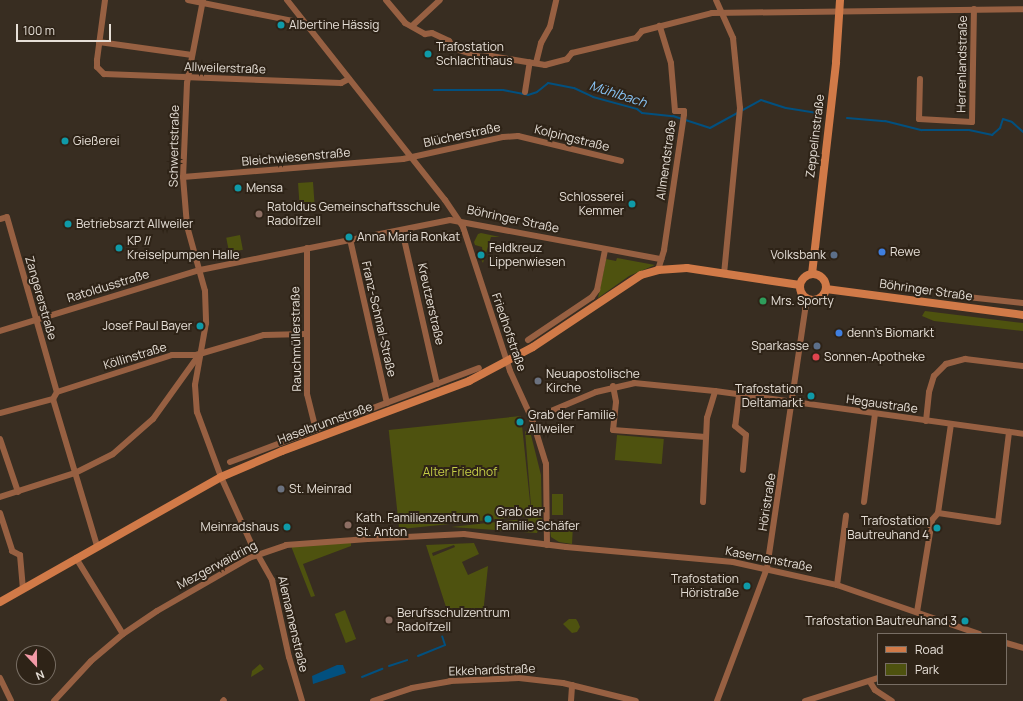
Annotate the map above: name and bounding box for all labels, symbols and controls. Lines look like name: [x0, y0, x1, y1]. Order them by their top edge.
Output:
street label: Herrenlandstraße: [954, 15, 970, 113]
scale bar: [18, 16, 113, 42]
place label: Albertine Hässig: [289, 18, 379, 32]
marker: Albertine Hässig: [276, 20, 286, 30]
text: 100 m: [23, 22, 55, 39]
place label: Trafostation Schlachthaus: [436, 40, 512, 68]
marker: Trafostation Schlachthaus: [423, 49, 433, 59]
street label: Allweilerstraße: [184, 59, 266, 77]
water label: Mühlbach: [587, 77, 649, 111]
street label: Zeppelinstraße: [803, 93, 827, 179]
street label: Schwertstraße: [166, 105, 182, 187]
street label: Allmendstraße: [653, 119, 679, 201]
street label: Blücherstraße: [422, 120, 502, 150]
street label: Kolpingstraße: [533, 122, 611, 154]
place label: Gießerei: [73, 134, 119, 148]
marker: Gießerei: [60, 136, 70, 146]
street label: Bleichwiesenstraße: [241, 145, 351, 169]
place label: Mensa: [246, 181, 283, 195]
marker: Mensa: [233, 183, 243, 193]
place label: Schlosserei Kemmer: [559, 190, 624, 218]
marker: Schlosserei Kemmer: [627, 199, 637, 209]
place label: Ratoldus Gemeinschaftsschule Radolfzell: [267, 200, 440, 228]
street label: Böhringer Straße: [466, 202, 560, 236]
marker: Ratoldus Gemeinschaftsschule Radolfzell: [254, 209, 264, 219]
place label: Betriebsarzt Allweiler: [76, 217, 193, 231]
marker: Betriebsarzt Allweiler: [63, 219, 73, 229]
place label: Anna Maria Ronkat: [357, 230, 460, 244]
marker: Anna Maria Ronkat: [344, 232, 354, 242]
place label: KP // Kreiselpumpen Halle: [127, 234, 240, 262]
place label: Feldkreuz Lippenwiesen: [489, 241, 565, 269]
marker: KP // Kreiselpumpen Halle: [114, 243, 124, 253]
place label: Rewe: [890, 245, 920, 259]
marker: Rewe: [877, 247, 887, 257]
place label: Volksbank: [771, 248, 826, 262]
marker: Feldkreuz Lippenwiesen: [476, 250, 486, 260]
marker: Volksbank: [829, 250, 839, 260]
street label: Zangererstraße: [22, 254, 60, 342]
street label: Franz-Schmal-Straße: [359, 260, 399, 378]
street label: Kreutzerstraße: [415, 262, 447, 346]
street label: Ratoldusstraße: [65, 267, 151, 305]
street label: Böhringer Straße: [879, 276, 973, 304]
street label: Rauchmüllerstraße: [288, 286, 304, 392]
street label: Friedhofstraße: [489, 291, 529, 373]
place label: Mrs. Sporty: [771, 294, 834, 308]
marker: Mrs. Sporty: [758, 296, 768, 306]
place label: Josef Paul Bayer: [102, 319, 192, 333]
marker: Josef Paul Bayer: [195, 321, 205, 331]
place label: denn's Biomarkt: [847, 326, 934, 340]
marker: denn's Biomarkt: [834, 328, 844, 338]
place label: Sparkasse: [751, 339, 809, 353]
street label: Köllinstraße: [102, 340, 168, 372]
marker: Sparkasse: [812, 341, 822, 351]
place label: Sonnen-Apotheke: [824, 350, 925, 364]
marker: Sonnen-Apotheke: [811, 352, 821, 362]
place label: Neuapostolische Kirche: [546, 367, 640, 395]
marker: Neuapostolische Kirche: [533, 376, 543, 386]
place label: Trafostation Deltamarkt: [735, 382, 803, 410]
marker: Trafostation Deltamarkt: [806, 391, 816, 401]
street label: Hegaustraße: [845, 392, 919, 416]
street label: Haselbrunnstraße: [276, 399, 374, 447]
place label: Grab der Familie Allweiler: [528, 408, 616, 436]
marker: Grab der Familie Allweiler: [515, 417, 525, 427]
park label: Alter Friedhof: [423, 465, 497, 479]
street label: Höristraße: [755, 472, 779, 532]
place label: St. Meinrad: [289, 482, 352, 496]
marker: St. Meinrad: [276, 484, 286, 494]
place label: Grab der Familie Schäfer: [496, 505, 580, 533]
place label: Kath. Familienzentrum St. Anton: [356, 511, 478, 539]
marker: Grab der Familie Schäfer: [483, 514, 493, 524]
place label: Trafostation Bautreuhand 4: [847, 514, 929, 542]
place label: Meinradshaus: [201, 520, 279, 534]
marker: Kath. Familienzentrum St. Anton: [343, 520, 353, 530]
marker: Meinradshaus: [282, 522, 292, 532]
marker: Trafostation Bautreuhand 4: [932, 523, 942, 533]
street label: Mezgerwaidring: [174, 538, 260, 592]
street label: Kasernenstraße: [724, 543, 814, 575]
place label: Trafostation Höristraße: [671, 572, 739, 600]
street label: Alemannenstraße: [275, 574, 311, 674]
marker: Trafostation Höristraße: [742, 581, 752, 591]
place label: Berufsschulzentrum Radolfzell: [397, 606, 510, 634]
place label: Trafostation Bautreuhand 3: [805, 614, 957, 628]
marker: Berufsschulzentrum Radolfzell: [384, 615, 394, 625]
marker: Trafostation Bautreuhand 3: [960, 616, 970, 626]
legend: [877, 633, 1007, 685]
text: Road: [915, 641, 943, 658]
north arrow: [16, 645, 56, 685]
street label: Ekkehardstraße: [448, 661, 536, 679]
text: Park: [915, 661, 939, 678]
text: N: [34, 667, 47, 684]

